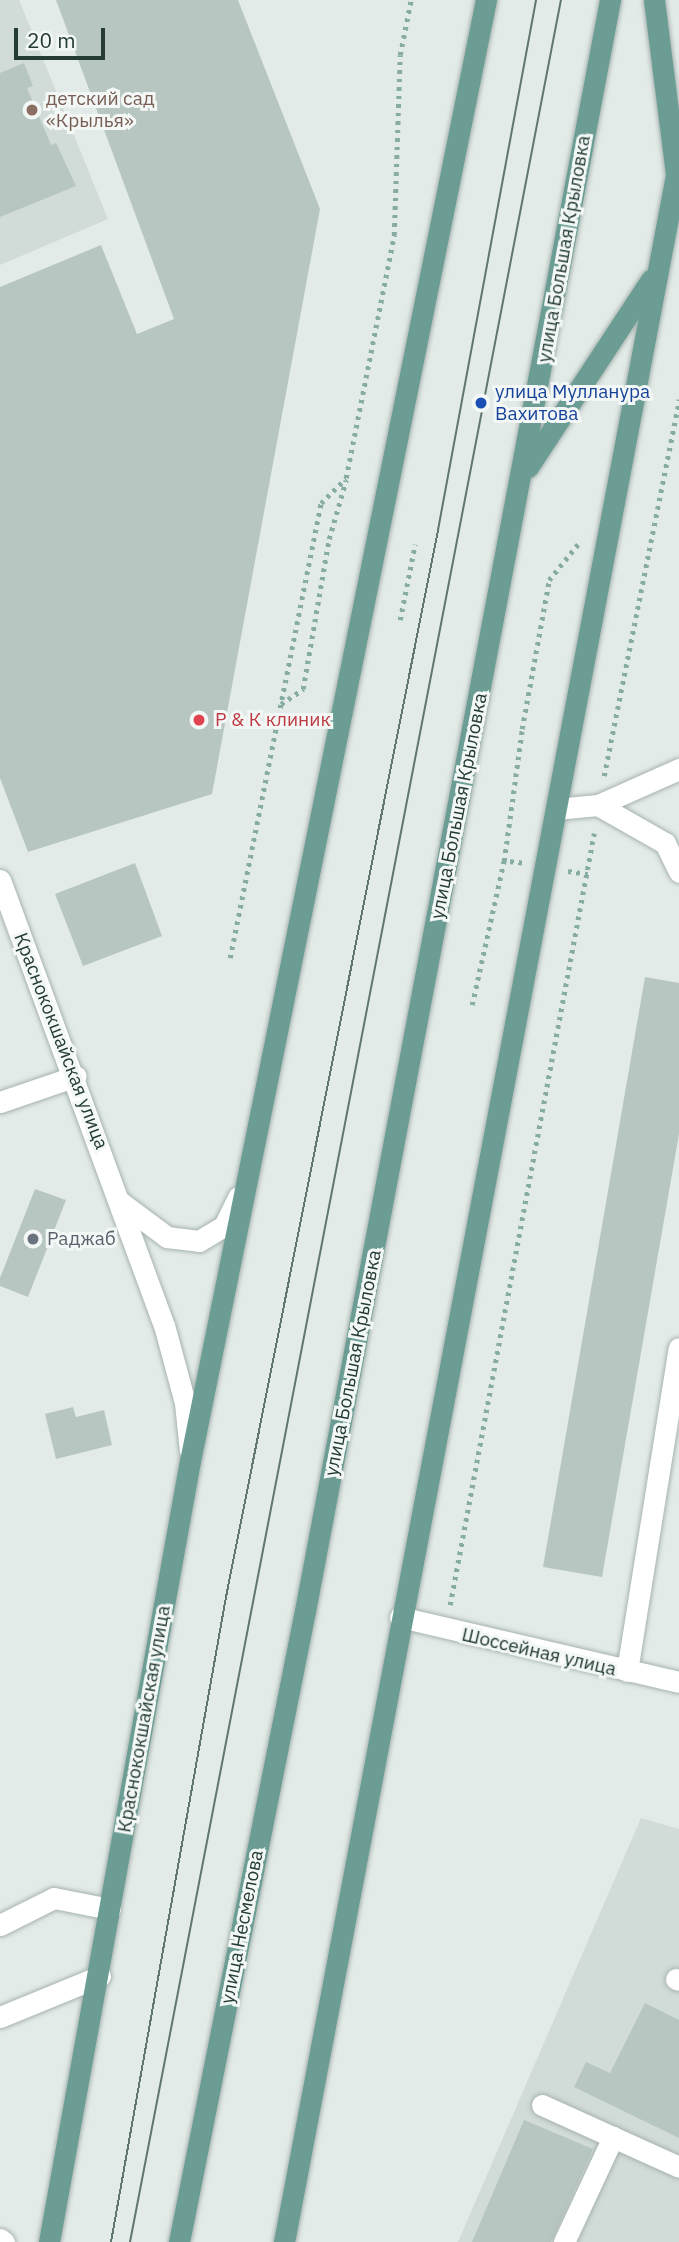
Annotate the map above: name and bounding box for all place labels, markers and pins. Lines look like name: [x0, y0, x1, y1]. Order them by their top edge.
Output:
place label: детский сад «Крылья»: [46, 88, 155, 132]
marker: детский сад «Крылья»: [24, 102, 40, 118]
place label: улица Мулланура Вахитова: [495, 381, 650, 425]
marker: улица Мулланура Вахитова: [473, 395, 489, 411]
place label: Р & К клиник: [215, 709, 331, 731]
marker: Р & К клиник: [189, 710, 209, 730]
place label: Раджаб: [47, 1228, 116, 1250]
marker: Раджаб: [25, 1231, 41, 1247]

